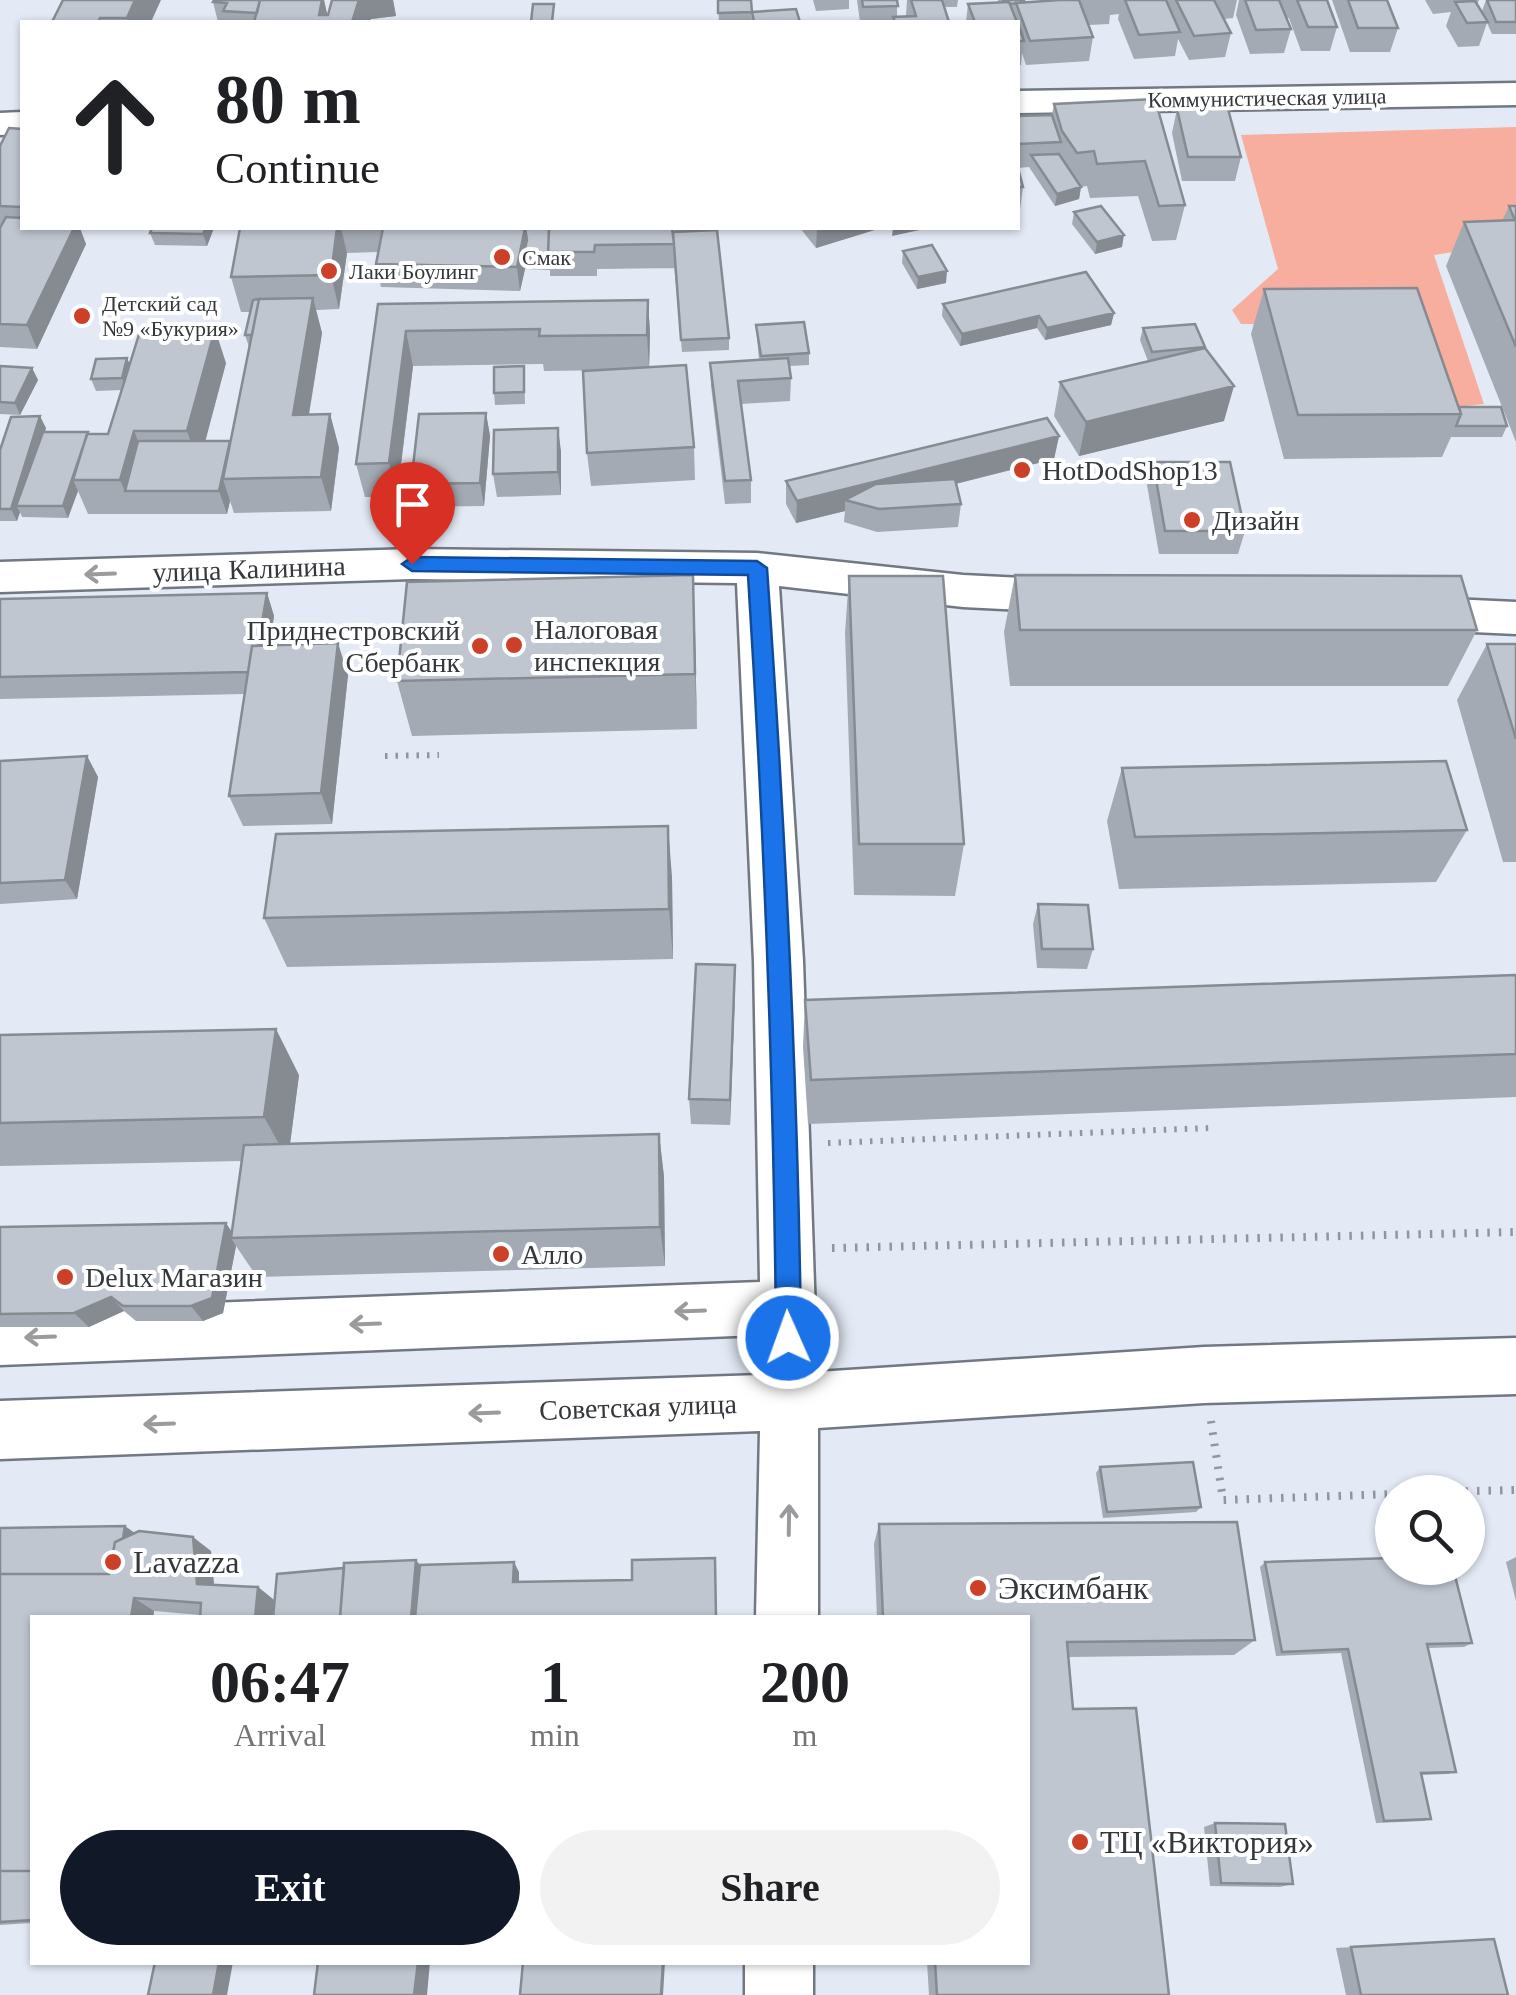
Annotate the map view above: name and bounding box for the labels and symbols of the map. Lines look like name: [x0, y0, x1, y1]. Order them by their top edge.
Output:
street label: Коммунистическая улица: [1147, 83, 1387, 113]
place label: Смак: [522, 245, 571, 270]
marker: Смак: [491, 246, 513, 268]
place label: Лаки Боулинг: [349, 259, 478, 284]
marker: Лаки Боулинг: [318, 260, 340, 282]
place label: Детский сад №9 «Букурия»: [102, 291, 239, 341]
marker: Детский сад №9 «Букурия»: [71, 305, 93, 327]
place label: HotDodShop13: [1042, 455, 1218, 486]
marker: HotDodShop13: [1011, 459, 1033, 481]
pin: [370, 462, 455, 565]
place label: Дизайн: [1212, 505, 1300, 536]
marker: Дизайн: [1181, 509, 1203, 531]
street label: улица Калинина: [152, 550, 347, 588]
one-way arrow: [84, 565, 116, 584]
place label: Налоговая инспекция: [534, 614, 660, 677]
place label: Приднестровский Сбербанк: [246, 615, 460, 678]
marker: Налоговая инспекция: [503, 634, 525, 656]
marker: Приднестровский Сбербанк: [469, 635, 491, 657]
place label: Алло: [521, 1239, 583, 1270]
marker: Алло: [490, 1243, 512, 1265]
place label: Delux Магазин: [85, 1262, 263, 1293]
marker: Delux Магазин: [54, 1266, 76, 1288]
position arrow: [736, 1286, 840, 1390]
one-way arrow: [674, 1301, 706, 1320]
one-way arrow: [349, 1314, 381, 1333]
one-way arrow: [25, 1328, 57, 1347]
street label: Советская улица: [539, 1388, 738, 1426]
one-way arrow: [469, 1403, 501, 1422]
one-way arrow: [144, 1415, 176, 1434]
one-way arrow: [780, 1505, 798, 1538]
place label: Lavazza: [133, 1544, 240, 1580]
marker: Lavazza: [102, 1551, 124, 1573]
place label: Эксимбанк: [998, 1570, 1149, 1606]
marker: Эксимбанк: [967, 1577, 989, 1599]
place label: ТЦ «Виктория»: [1100, 1824, 1314, 1860]
marker: ТЦ «Виктория»: [1069, 1831, 1091, 1853]

